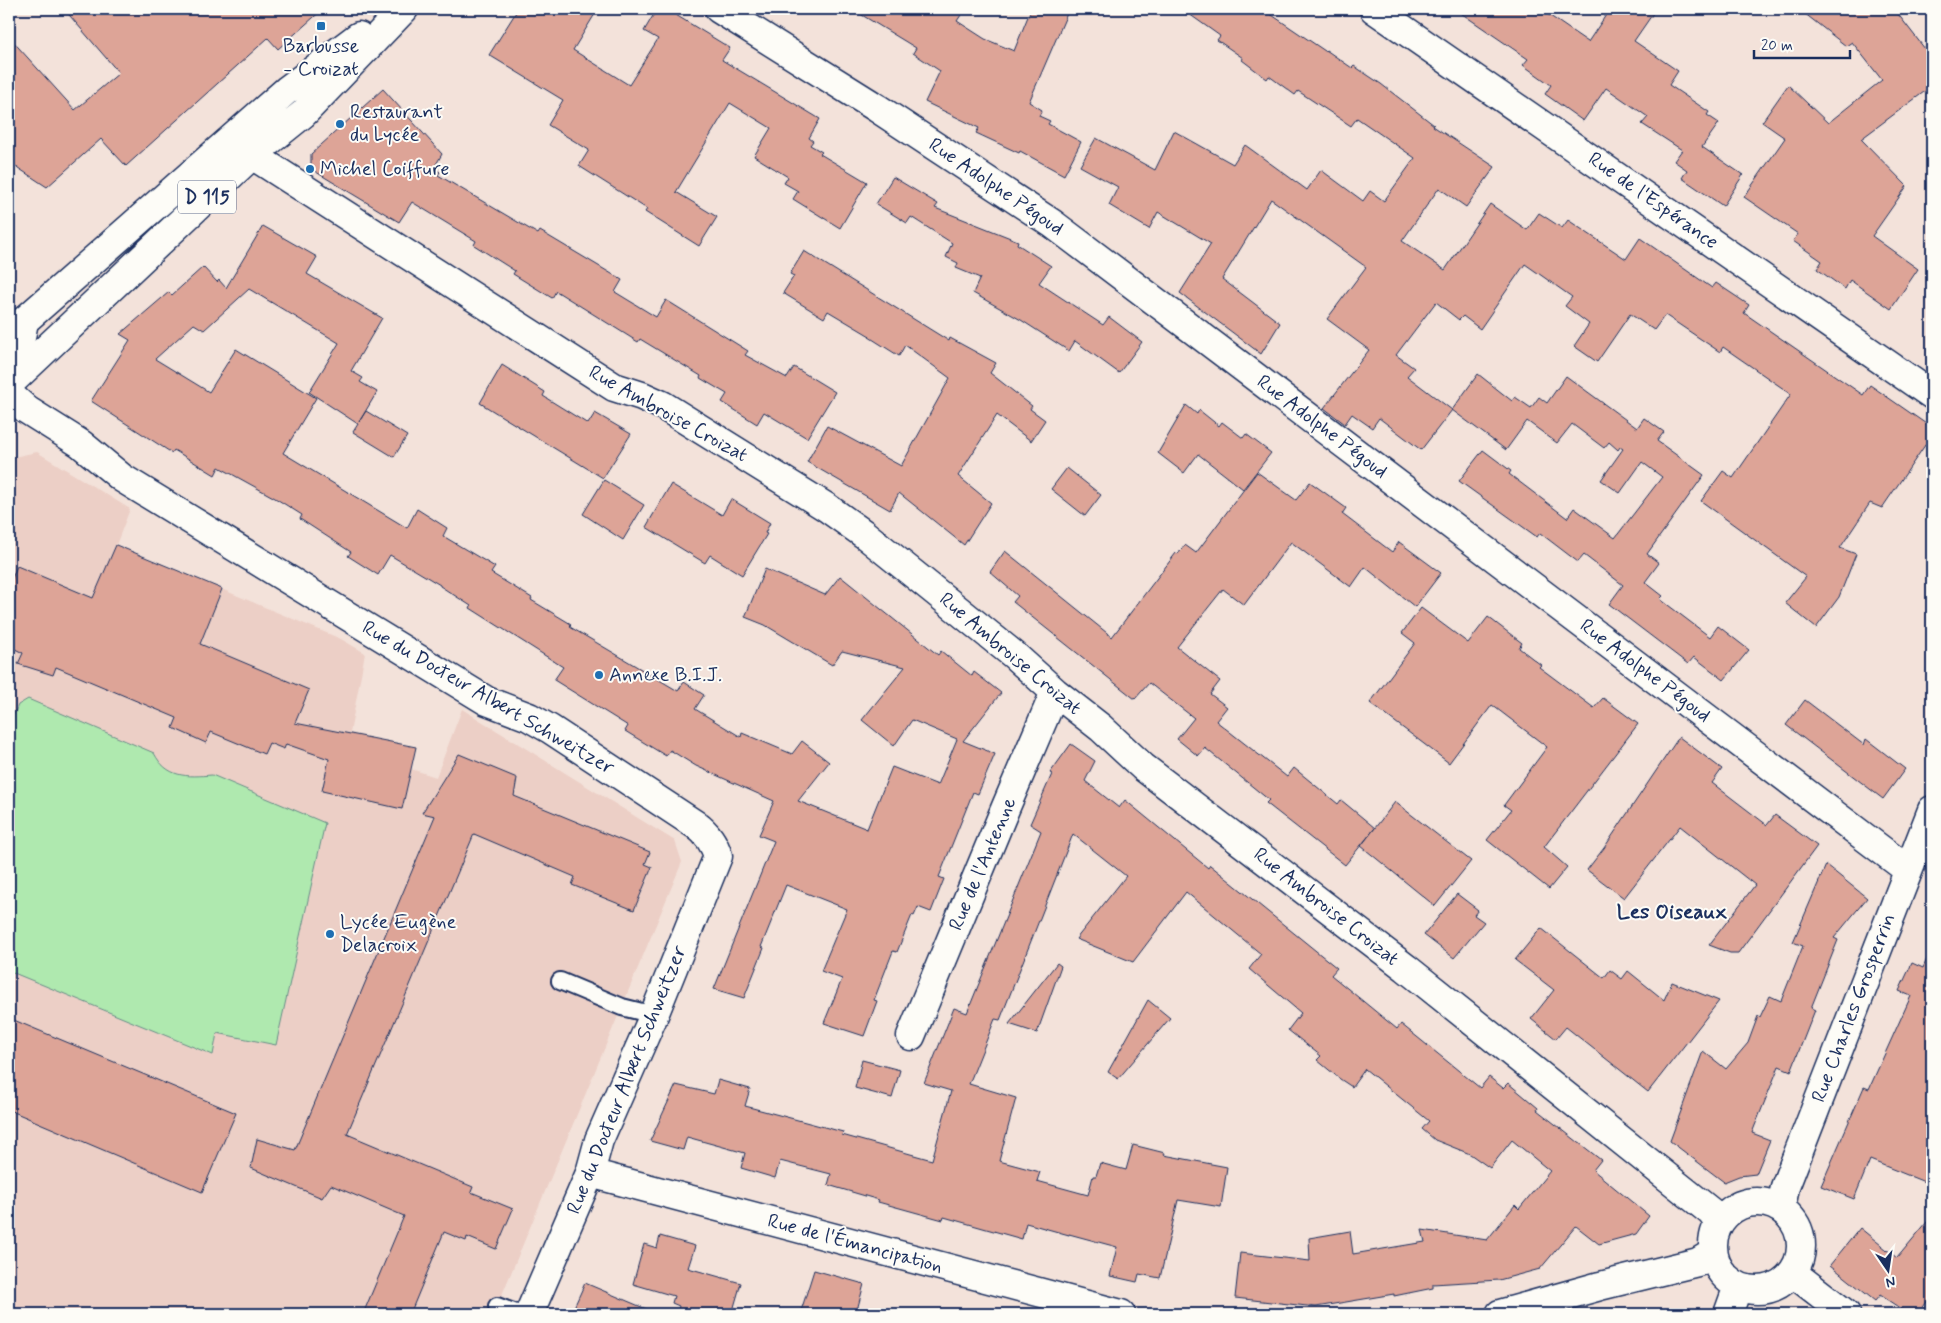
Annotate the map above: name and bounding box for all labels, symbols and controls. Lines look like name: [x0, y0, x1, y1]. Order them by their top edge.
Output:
marker: Barbusse - Croizat: [315, 20, 327, 32]
scale bar: [1754, 28, 1850, 60]
place label: Barbusse - Croizat: [283, 33, 359, 83]
text: 20 m: [1761, 36, 1793, 56]
place label: Restaurant du Lycée: [350, 99, 443, 149]
marker: Restaurant du Lycée: [334, 118, 346, 130]
street label: Rue Adolphe Pégoud: [923, 132, 1069, 242]
street label: Rue de l'Espérance: [1582, 146, 1724, 256]
place label: Michel Coiffure: [320, 156, 450, 183]
marker: Michel Coiffure: [304, 163, 316, 175]
road number: D 115: [178, 180, 236, 213]
street label: Rue Ambroise Croizat: [584, 359, 752, 469]
street label: Rue Adolphe Pégoud: [1251, 369, 1393, 485]
street label: Rue Ambroise Croizat: [933, 586, 1087, 722]
street label: Rue Adolphe Pégoud: [1574, 613, 1716, 729]
street label: Rue du Docteur Albert Schweitzer: [357, 615, 620, 782]
place label: Annexe B.I.J.: [609, 662, 722, 689]
marker: Annexe B.I.J.: [593, 669, 605, 681]
street label: Rue de l'Antenne: [943, 793, 1023, 935]
street label: Rue Ambroise Croizat: [1248, 842, 1404, 972]
district label: Les Oiseaux: [1617, 898, 1728, 926]
place label: Lycée Eugène Delacroix: [340, 909, 457, 959]
street label: Rue Charles Grosperrin: [1805, 910, 1903, 1106]
marker: Lycée Eugène Delacroix: [324, 928, 336, 940]
street label: Rue du Docteur Albert Schweitzer: [561, 941, 694, 1218]
street label: Rue de l'Émancipation: [764, 1208, 946, 1280]
north arrow: [1864, 1246, 1914, 1296]
text: N: [1884, 1272, 1897, 1292]

